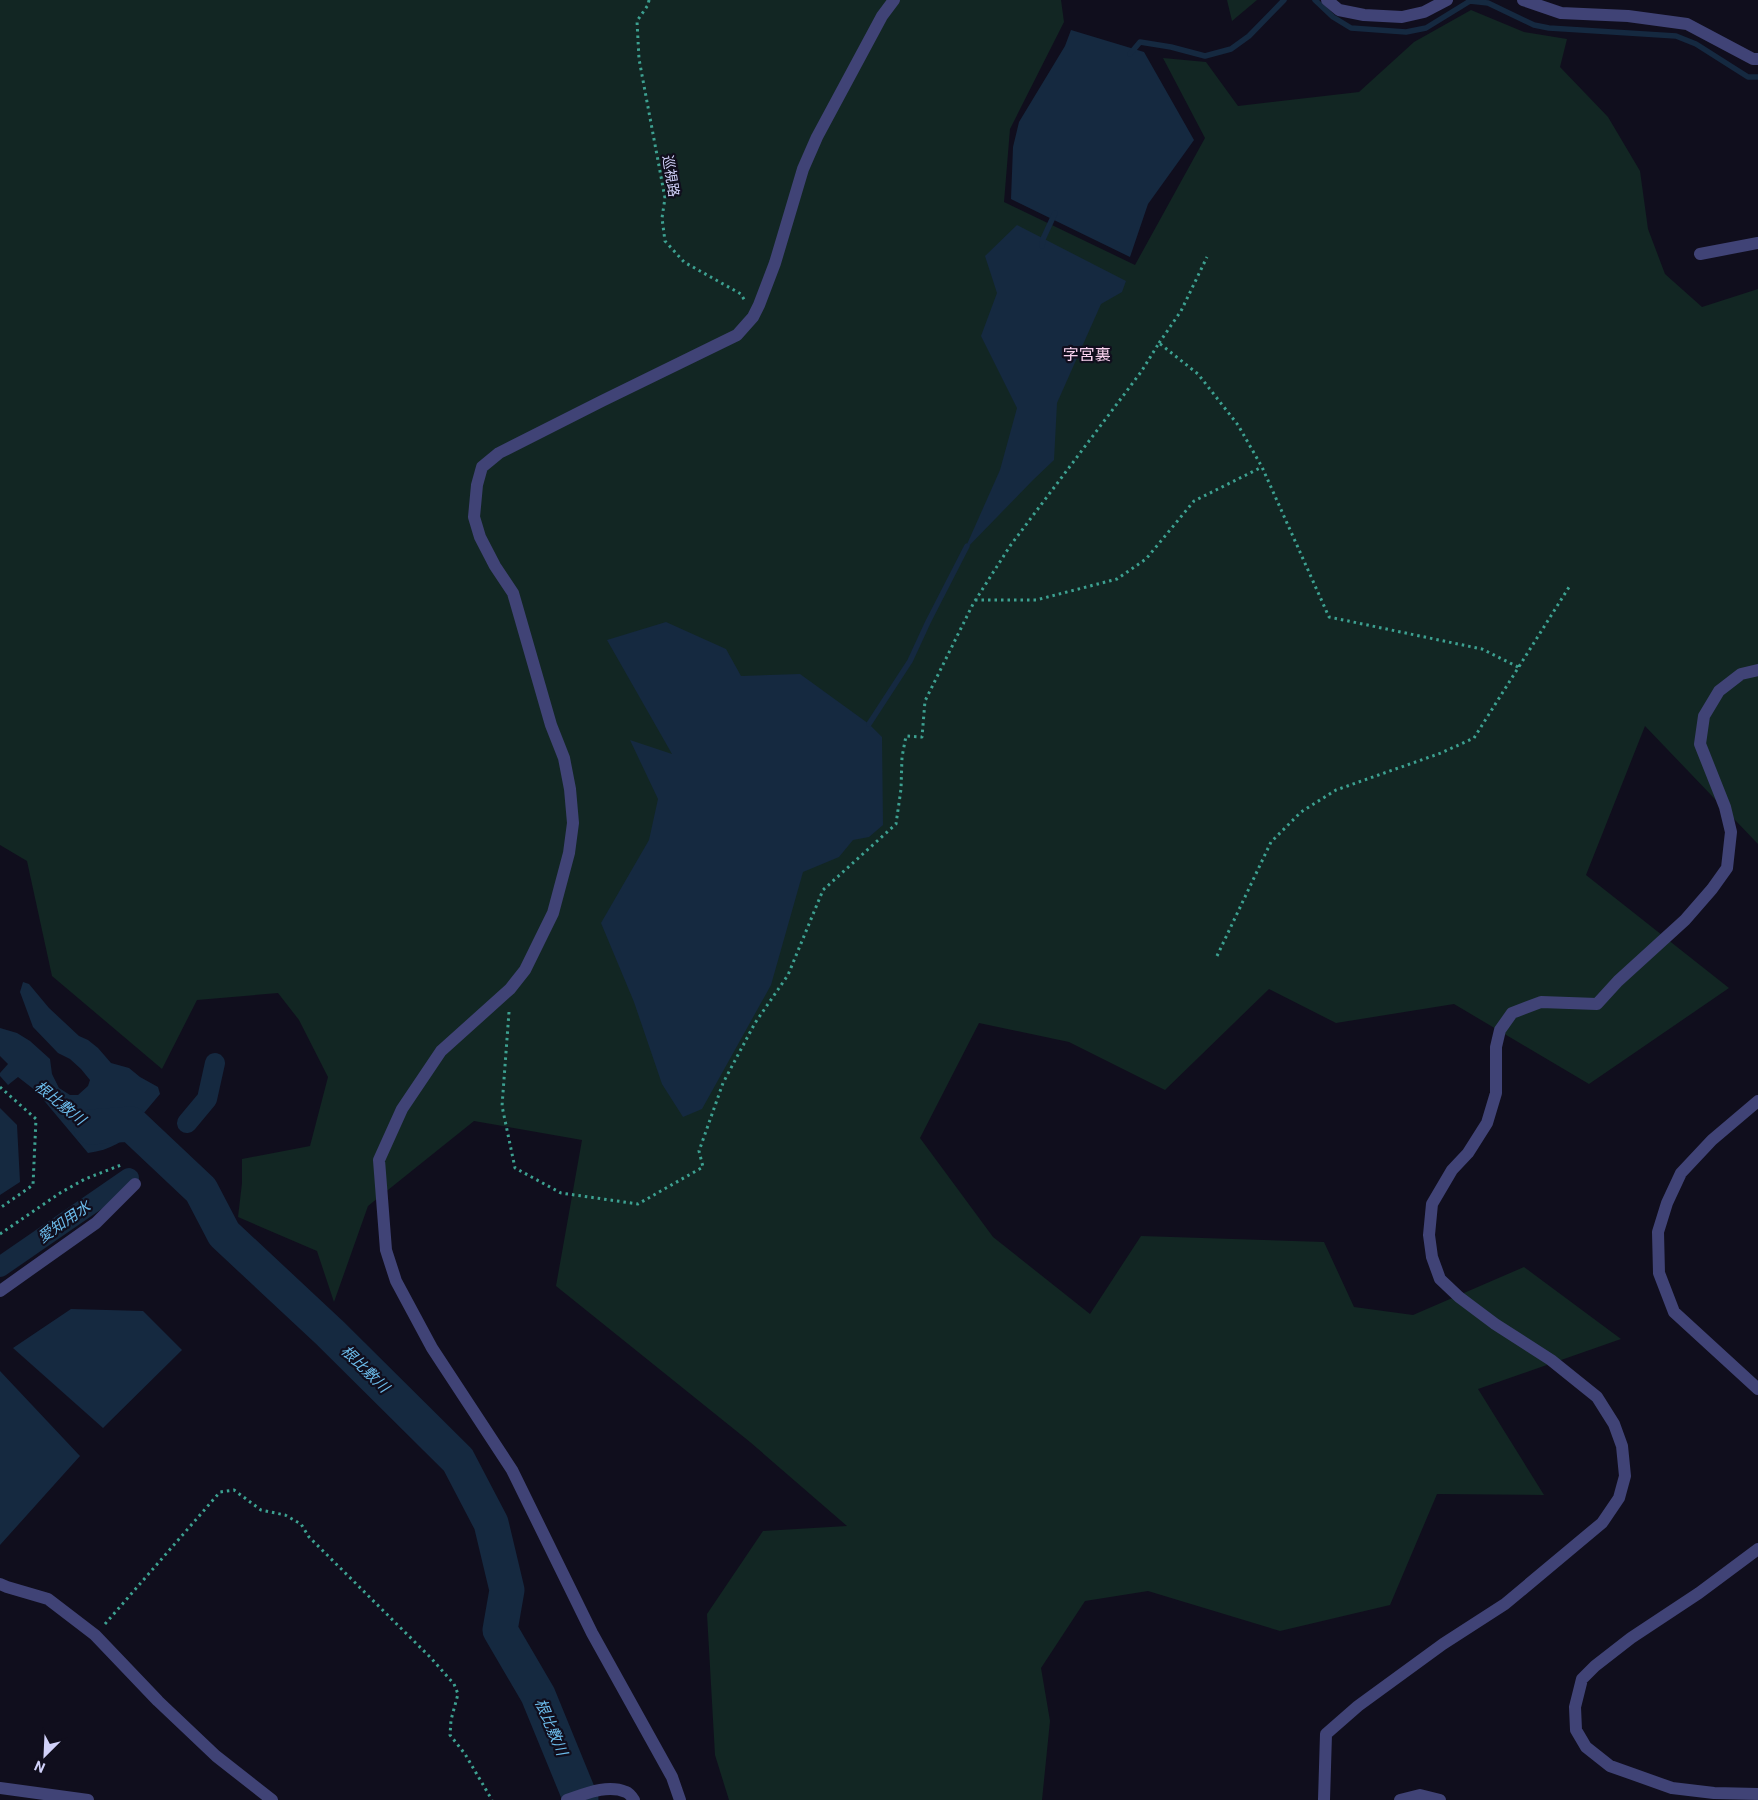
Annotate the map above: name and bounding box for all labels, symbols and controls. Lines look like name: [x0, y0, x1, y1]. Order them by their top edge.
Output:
street label: 巡視路: [660, 154, 682, 198]
district label: 字宮裏: [1063, 345, 1111, 364]
water label: 根比敷川: [31, 1077, 91, 1130]
water label: 愛知用水: [34, 1196, 95, 1247]
water label: 根比敷川: [337, 1342, 394, 1398]
water label: 根比敷川: [531, 1696, 572, 1760]
north arrow: [20, 1730, 70, 1780]
text: N: [32, 1758, 47, 1776]

